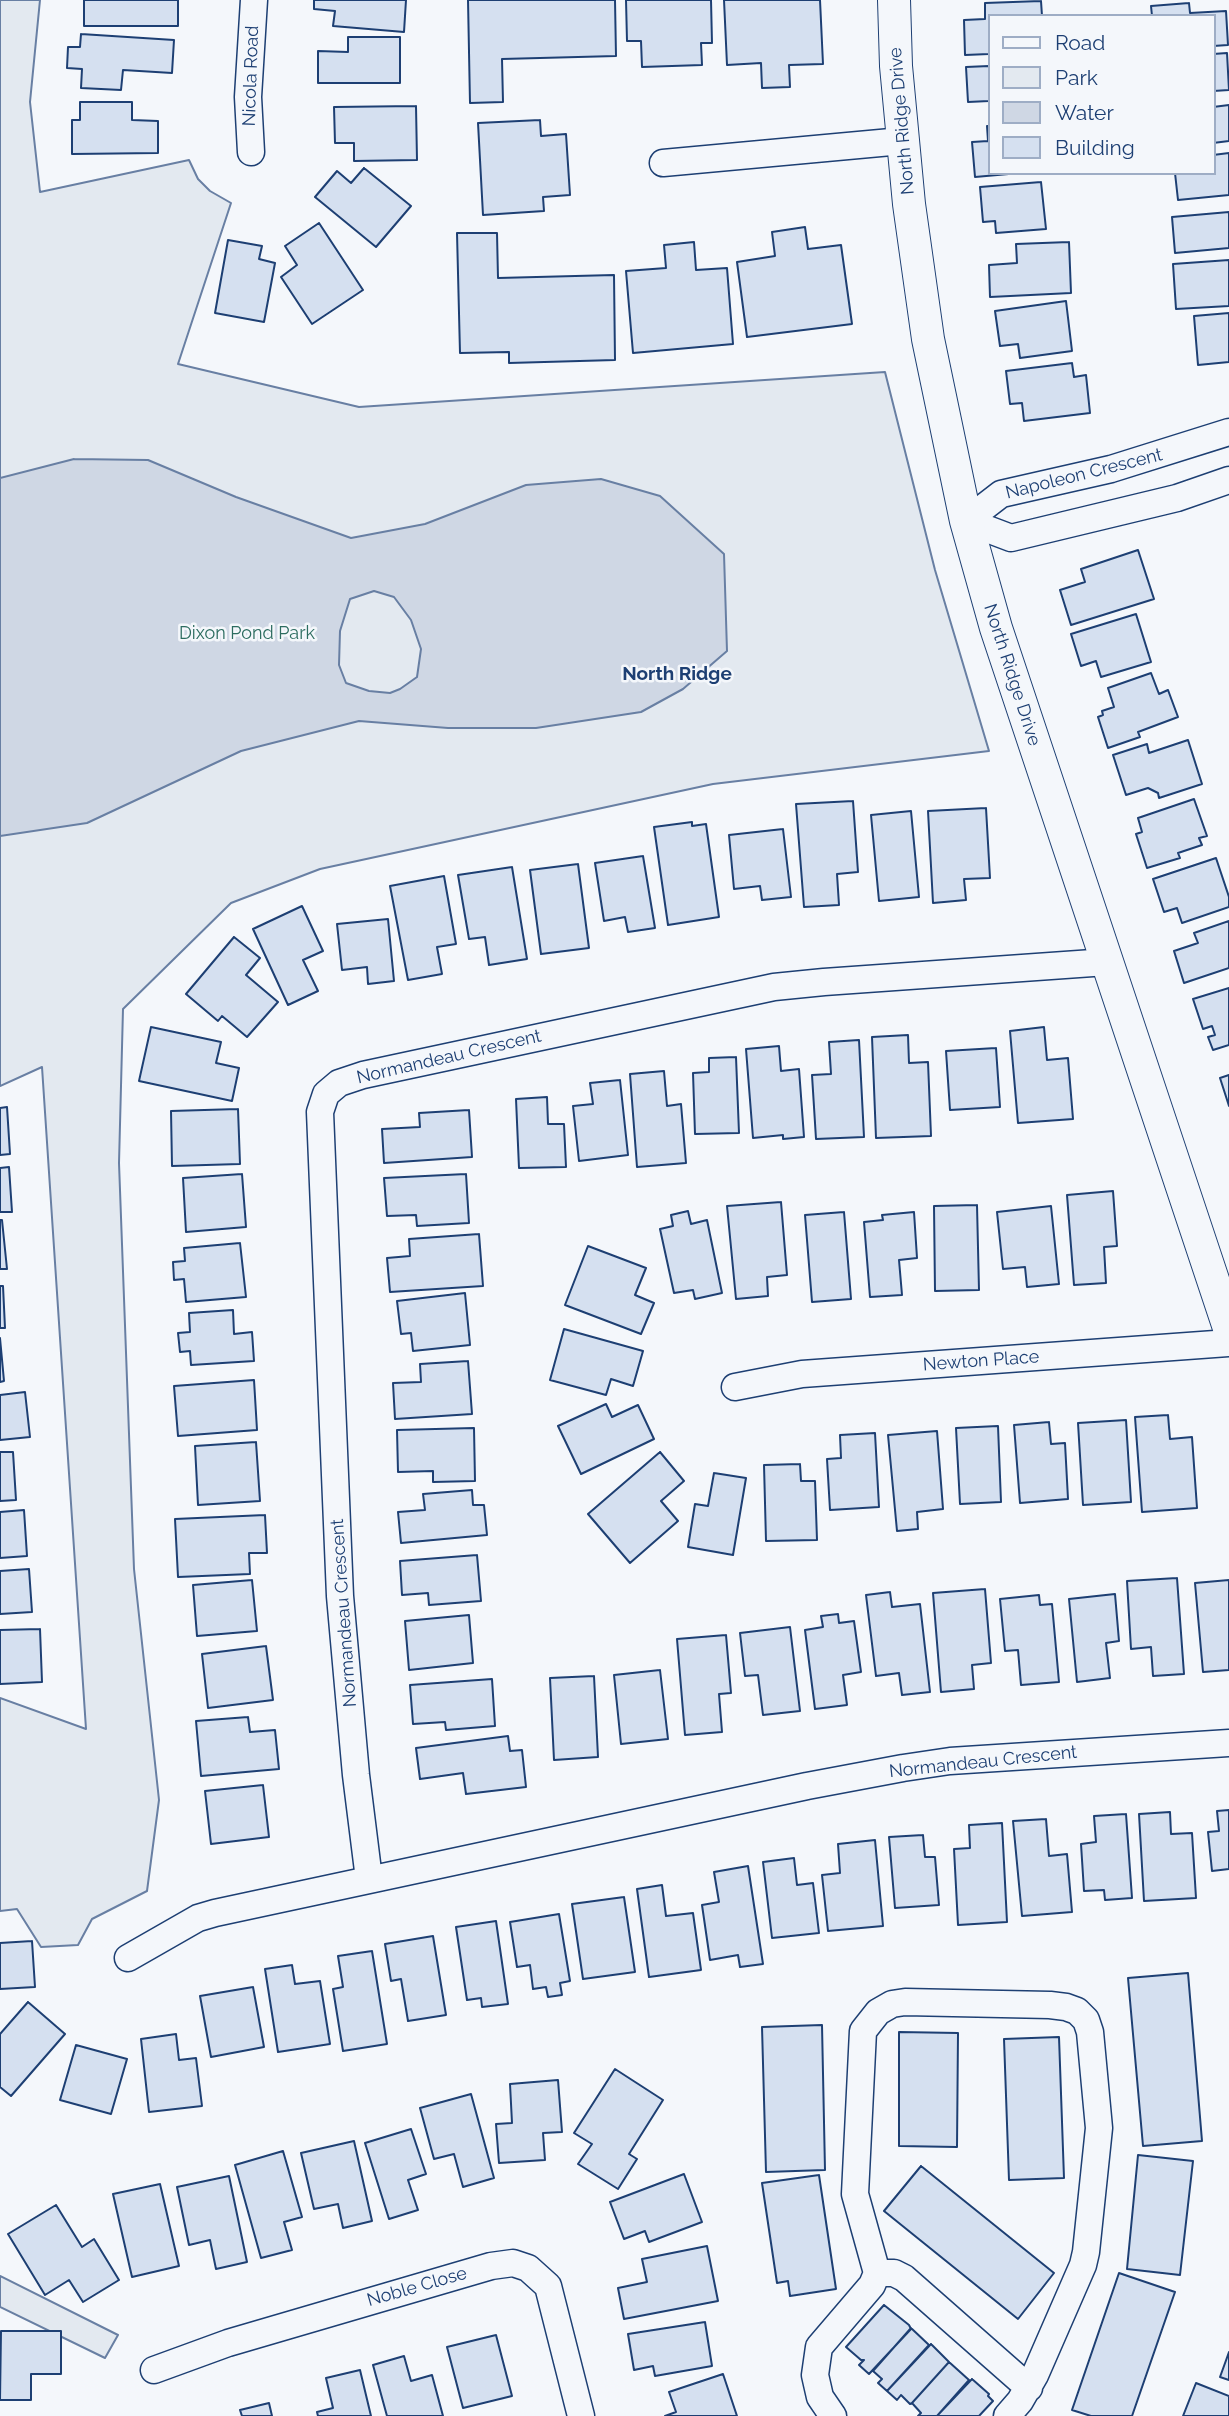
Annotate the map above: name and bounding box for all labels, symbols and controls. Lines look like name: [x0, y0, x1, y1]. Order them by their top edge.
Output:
legend: [988, 14, 1215, 175]
street label: Nicola Road: [238, 25, 264, 127]
text: Road: [1055, 30, 1105, 55]
street label: North Ridge Drive: [885, 46, 919, 196]
text: Park: [1055, 65, 1098, 90]
text: Water: [1055, 100, 1114, 125]
text: Building: [1055, 135, 1135, 160]
street label: Napoleon Crescent: [1003, 444, 1165, 504]
street label: North Ridge Drive: [979, 601, 1045, 749]
park label: Dixon Pond Park: [179, 623, 315, 645]
district label: North Ridge: [622, 663, 732, 685]
street label: Normandeau Crescent: [355, 1025, 543, 1089]
street label: Newton Place: [922, 1346, 1040, 1376]
street label: Normandeau Crescent: [327, 1518, 361, 1708]
street label: Normandeau Crescent: [888, 1741, 1078, 1783]
street label: Noble Close: [365, 2262, 469, 2312]

